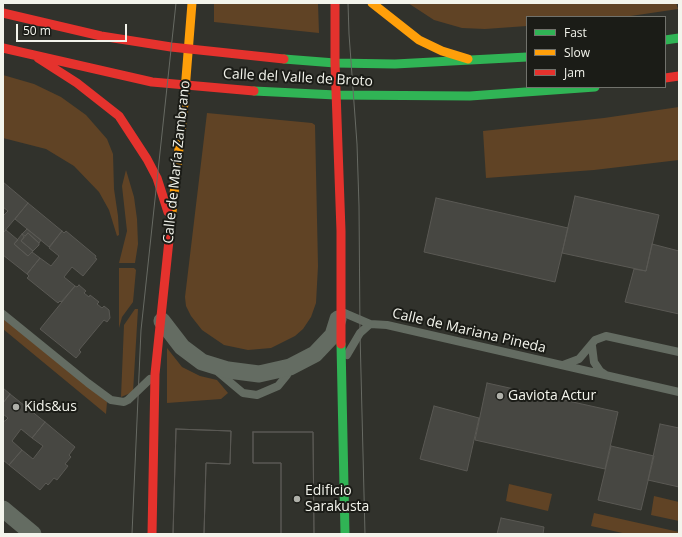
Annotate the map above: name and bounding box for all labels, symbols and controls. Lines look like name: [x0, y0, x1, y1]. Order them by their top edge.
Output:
scale bar: [18, 16, 129, 42]
legend: [526, 16, 666, 88]
text: 50 m: [23, 22, 51, 39]
text: Fast: [564, 24, 587, 41]
text: Slow: [564, 44, 590, 61]
text: Jam: [564, 64, 585, 81]
street label: Calle del Valle de Broto: [223, 66, 373, 90]
street label: Calle de María Zambrano: [160, 80, 194, 244]
street label: Calle de Mariana Pineda: [390, 305, 548, 357]
place label: Gaviota Actur: [508, 388, 596, 404]
marker: Gaviota Actur: [495, 391, 505, 401]
place label: Kids&us: [24, 399, 77, 415]
marker: Kids&us: [11, 402, 21, 412]
place label: Edificio Sarakusta: [305, 483, 369, 516]
marker: Edificio Sarakusta: [292, 494, 302, 504]

